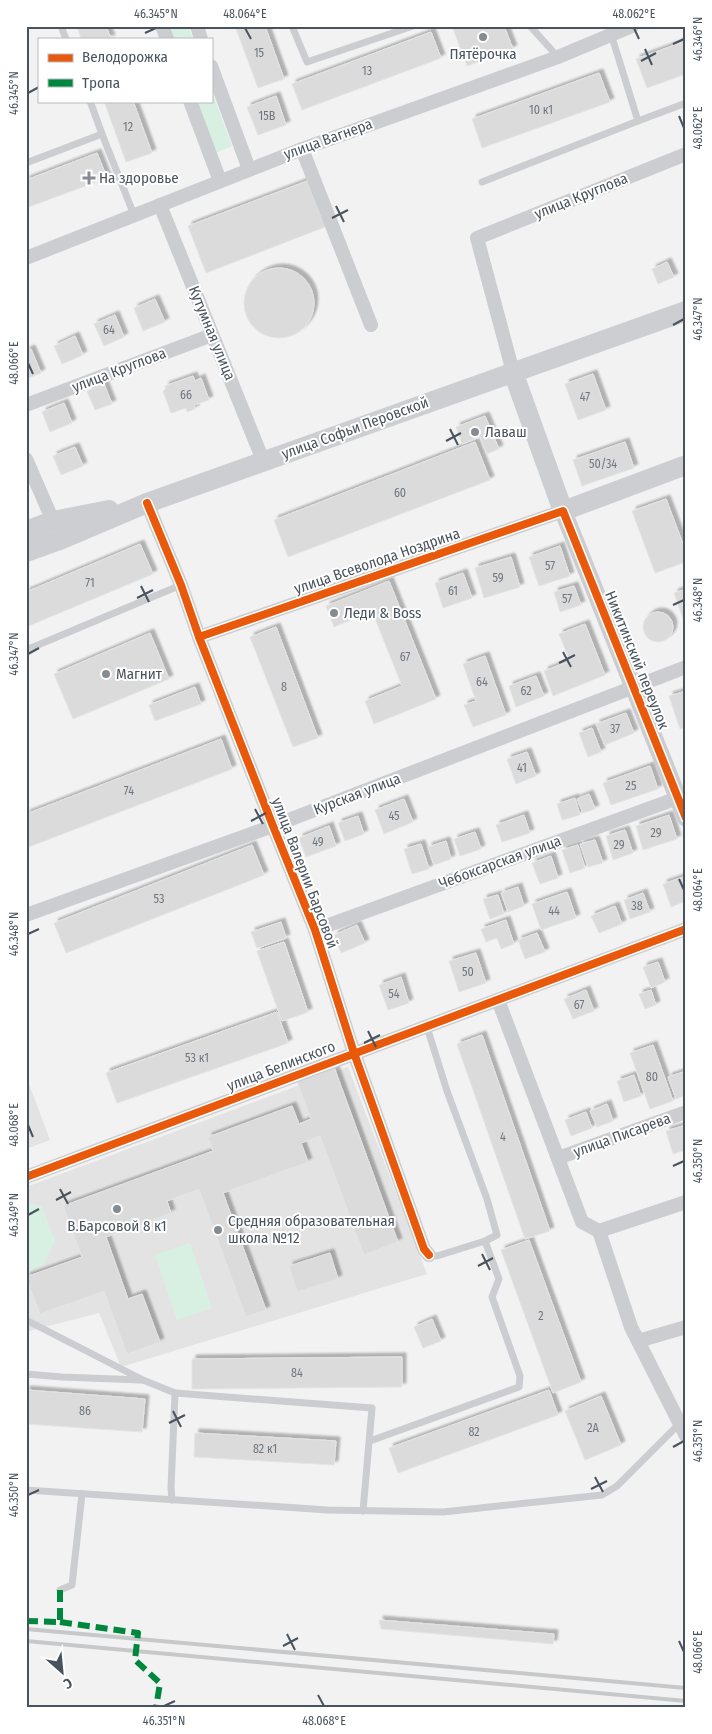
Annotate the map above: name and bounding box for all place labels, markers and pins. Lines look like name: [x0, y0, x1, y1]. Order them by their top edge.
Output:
marker: Пятёрочка: [477, 31, 489, 43]
place label: Пятёрочка: [449, 45, 517, 63]
place label: На здоровье: [99, 169, 179, 187]
marker: На здоровье: [83, 172, 95, 184]
place label: Лаваш: [485, 423, 527, 441]
marker: Лаваш: [469, 426, 481, 438]
place label: Леди & Boss: [344, 604, 421, 622]
marker: Леди & Boss: [328, 607, 340, 619]
place label: Магнит: [116, 665, 163, 683]
marker: Магнит: [100, 668, 112, 680]
marker: В.Барсовой 8 к1: [111, 1203, 123, 1215]
place label: Средняя образовательная школа №12: [228, 1212, 395, 1247]
place label: В.Барсовой 8 к1: [67, 1217, 167, 1235]
marker: Средняя образовательная школа №12: [212, 1224, 224, 1236]

